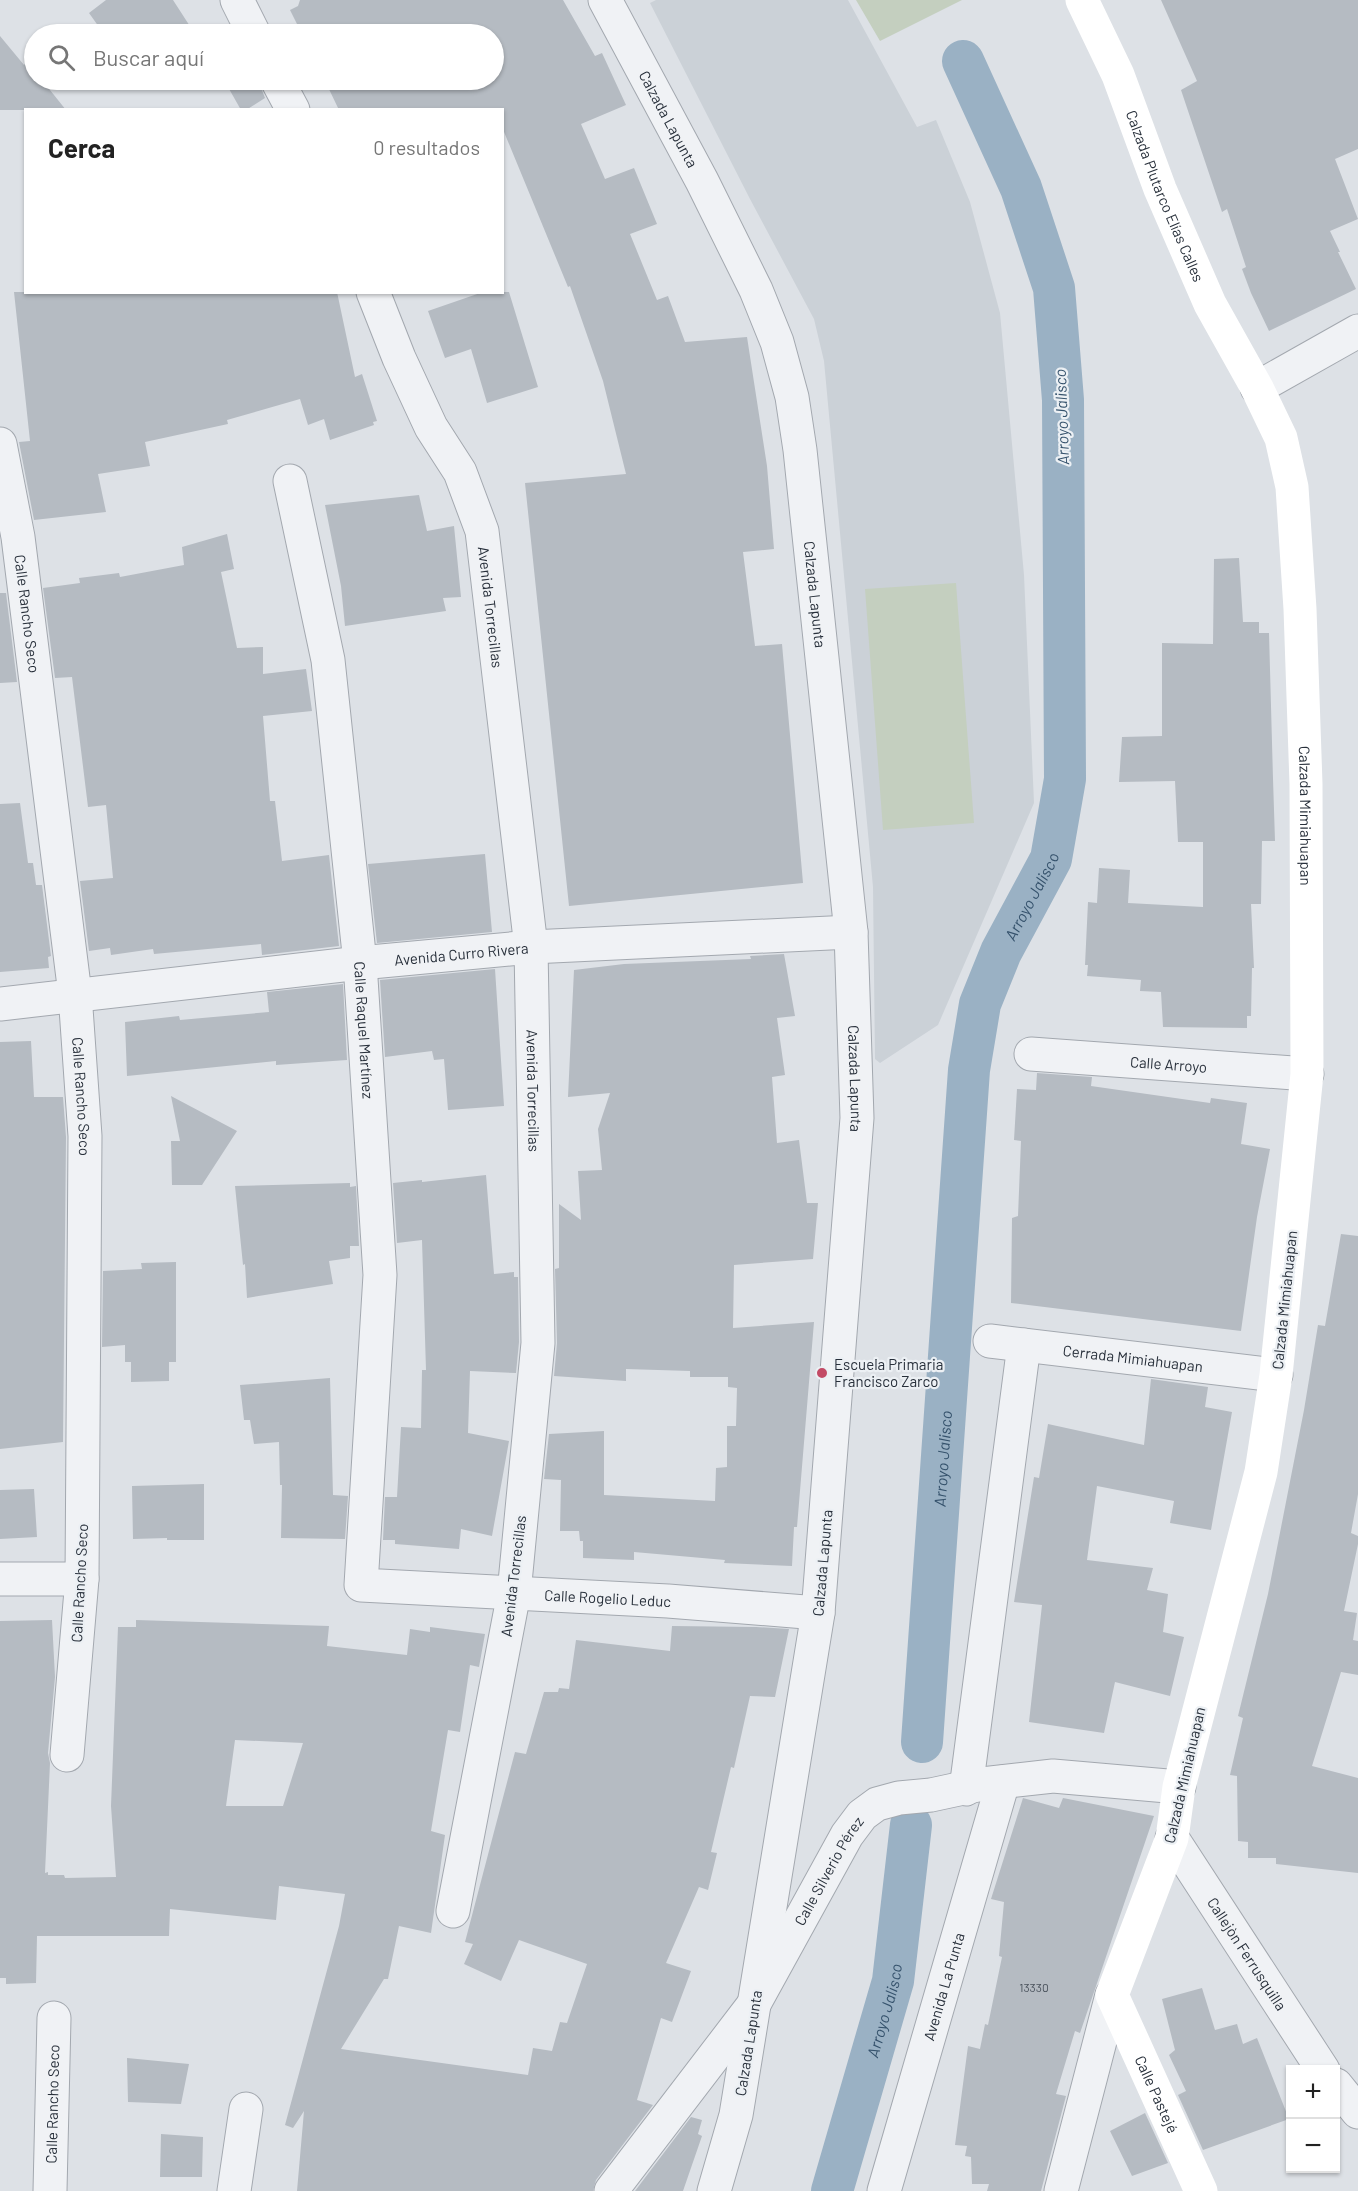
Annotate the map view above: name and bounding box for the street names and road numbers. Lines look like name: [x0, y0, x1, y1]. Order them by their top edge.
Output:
street label: Calzada Lapunta: [636, 68, 702, 170]
street label: Calzada Plutarco Elías Calles: [1123, 108, 1208, 284]
street label: Calzada Lapunta: [801, 540, 830, 649]
street label: Avenida Torrecillas: [475, 545, 507, 669]
street label: Calle Rancho Seco: [11, 553, 44, 674]
street label: Calzada Mimiahuapan: [1296, 745, 1315, 886]
street label: Avenida Curro Rivera: [393, 938, 529, 969]
street label: Calle Raquel Martínez: [351, 961, 378, 1100]
street label: Calzada Lapunta: [845, 1025, 866, 1133]
street label: Avenida Torrecillas: [523, 1029, 544, 1152]
street label: Calle Rancho Seco: [69, 1036, 94, 1156]
street label: Calle Arroyo: [1129, 1052, 1208, 1076]
street label: Calzada Mimiahuapan: [1268, 1230, 1300, 1370]
street label: Cerrada Mimiahuapan: [1062, 1341, 1204, 1375]
street label: Calzada Lapunta: [808, 1509, 836, 1617]
street label: Avenida Torrecillas: [497, 1514, 529, 1638]
street label: Calle Rancho Seco: [67, 1523, 91, 1643]
street label: Calle Rogelio Leduc: [544, 1586, 672, 1610]
street label: Calzada Mimiahuapan: [1160, 1705, 1208, 1845]
street label: Calle Silverio Pérez: [790, 1813, 867, 1928]
street label: Callejòn Ferrusquilla: [1204, 1894, 1291, 2014]
street label: Avenida La Punta: [919, 1930, 968, 2043]
street label: Calzada Lapunta: [731, 1989, 765, 2097]
street label: Calle Rancho Seco: [42, 2044, 62, 2164]
street label: Calle Pastejé: [1132, 2052, 1182, 2136]

